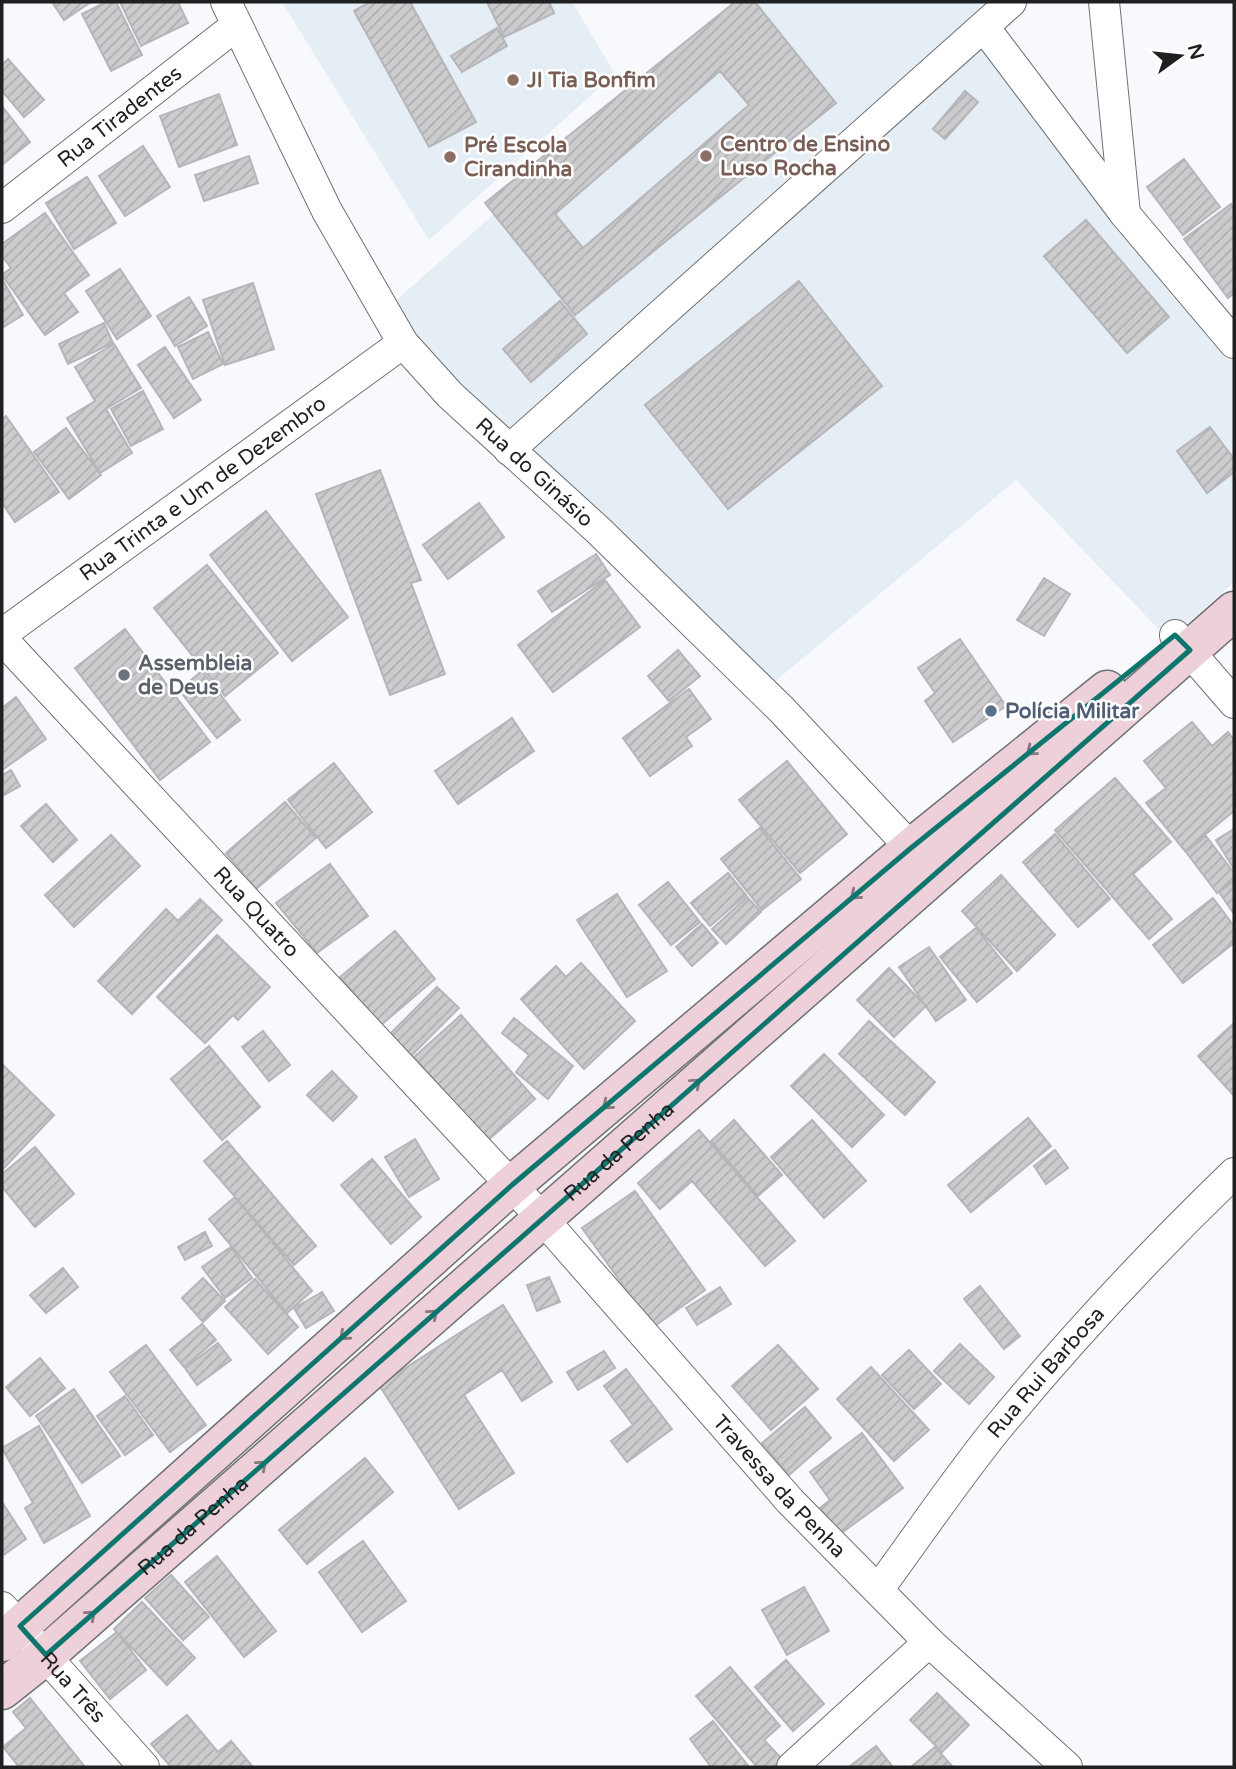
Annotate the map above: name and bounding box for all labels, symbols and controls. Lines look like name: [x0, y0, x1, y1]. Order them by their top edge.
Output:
north arrow: [1145, 21, 1215, 91]
text: N: [1183, 42, 1208, 62]
street label: Rua Tiradentes: [53, 61, 187, 173]
place label: JI Tia Bonfim: [526, 68, 656, 93]
marker: JI Tia Bonfim: [505, 72, 521, 88]
place label: Centro de Ensino Luso Rocha: [720, 132, 890, 181]
place label: Pré Escola Cirandinha: [464, 133, 572, 182]
marker: Centro de Ensino Luso Rocha: [698, 148, 714, 164]
marker: Pré Escola Cirandinha: [442, 149, 458, 165]
street label: Rua Trinta e Um de Dezembro: [75, 391, 331, 587]
street label: Rua do Ginásio: [470, 413, 598, 532]
place label: Assembleia de Deus: [138, 651, 252, 700]
marker: Assembleia de Deus: [116, 667, 132, 683]
place label: Polícia Militar: [1005, 699, 1140, 724]
marker: Polícia Militar: [983, 703, 999, 719]
one-way arrow: [1027, 743, 1040, 755]
street label: Rua Quatro: [208, 862, 304, 963]
one-way arrow: [851, 887, 864, 899]
one-way arrow: [688, 1079, 701, 1092]
street label: Rua da Penha: [559, 1097, 680, 1207]
one-way arrow: [602, 1097, 615, 1109]
street label: Rua Rui Barbosa: [982, 1302, 1110, 1443]
one-way arrow: [425, 1310, 438, 1322]
one-way arrow: [339, 1328, 352, 1340]
street label: Travessa da Penha: [707, 1410, 851, 1563]
one-way arrow: [254, 1461, 267, 1473]
street label: Rua da Penha: [133, 1471, 254, 1581]
one-way arrow: [83, 1611, 96, 1623]
street label: Rua Três: [35, 1647, 111, 1728]

